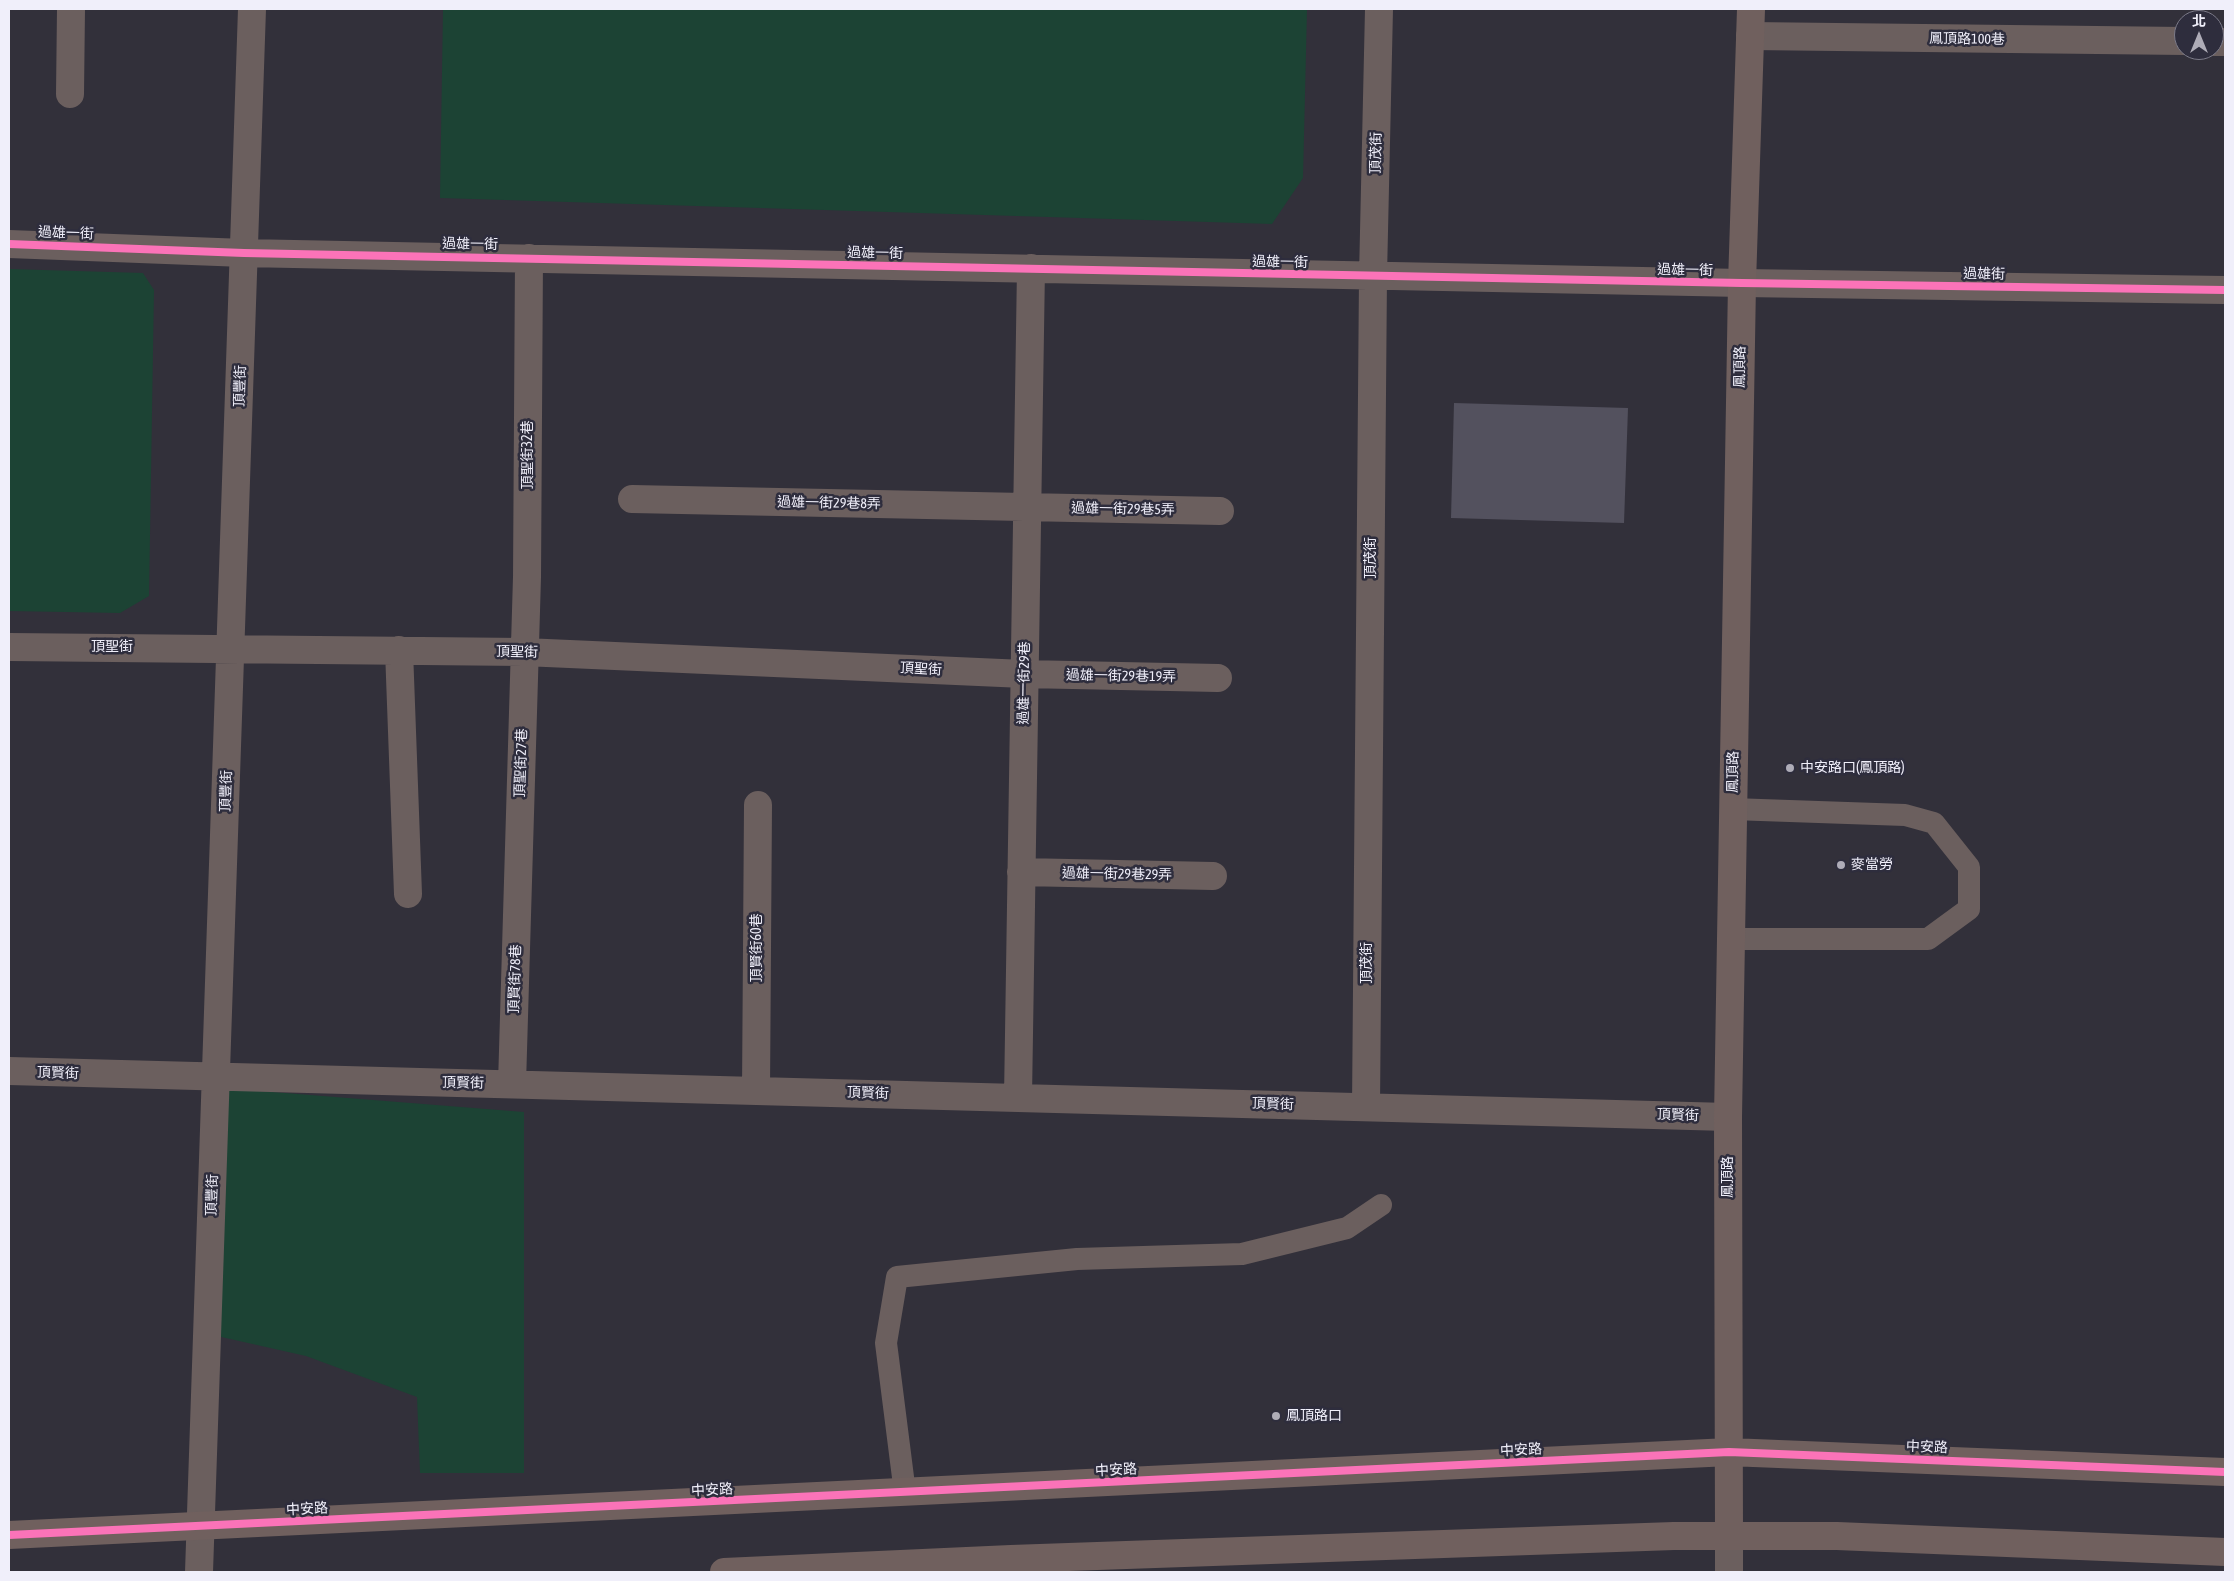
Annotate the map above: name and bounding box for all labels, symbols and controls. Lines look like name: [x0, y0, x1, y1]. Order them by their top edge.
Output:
north arrow: [2174, 10, 2224, 60]
text: 北: [2192, 13, 2206, 29]
street label: 鳳頂路100巷: [1929, 30, 2005, 48]
street label: 頂茂街: [1367, 132, 1385, 174]
street label: 過雄一街: [38, 224, 94, 242]
street label: 過雄一街: [442, 235, 498, 253]
street label: 過雄一街: [847, 244, 903, 262]
street label: 過雄一街: [1252, 253, 1308, 271]
street label: 過雄一街: [1657, 261, 1713, 279]
street label: 過雄街: [1963, 265, 2005, 283]
street label: 鳳頂路: [1731, 346, 1749, 388]
street label: 頂豐街: [231, 365, 249, 407]
street label: 頂聖街32巷: [520, 420, 536, 490]
street label: 過雄一街29巷8弄: [777, 494, 881, 512]
street label: 過雄一街29巷5弄: [1071, 500, 1175, 518]
street label: 頂茂街: [1363, 537, 1379, 579]
street label: 頂聖街: [91, 639, 133, 655]
street label: 過雄一街29巷: [1015, 641, 1033, 725]
street label: 頂聖街: [496, 643, 538, 661]
street label: 頂聖街: [900, 660, 942, 678]
street label: 過雄一街29巷19弄: [1066, 667, 1176, 685]
street label: 頂聖街27巷: [511, 728, 531, 798]
street label: 鳳頂路: [1724, 751, 1742, 793]
place label: 中安路口(鳳頂路): [1800, 760, 1905, 776]
marker: 中安路口(鳳頂路): [1784, 762, 1796, 774]
street label: 頂豐街: [217, 770, 235, 812]
place label: 麥當勞: [1851, 857, 1893, 873]
marker: 麥當勞: [1835, 859, 1847, 871]
street label: 過雄一街29巷29弄: [1062, 865, 1172, 883]
street label: 頂賢街60巷: [749, 913, 765, 983]
street label: 頂茂街: [1359, 942, 1375, 984]
street label: 頂賢街78巷: [505, 944, 525, 1014]
street label: 頂賢街: [37, 1064, 79, 1082]
street label: 頂賢街: [442, 1074, 484, 1092]
street label: 頂賢街: [847, 1084, 889, 1102]
street label: 頂賢街: [1252, 1095, 1294, 1113]
street label: 頂賢街: [1657, 1106, 1699, 1124]
street label: 鳳頂路: [1720, 1156, 1736, 1198]
street label: 頂豐街: [203, 1174, 221, 1216]
place label: 鳳頂路口: [1286, 1408, 1342, 1424]
marker: 鳳頂路口: [1270, 1410, 1282, 1422]
street label: 中安路: [1906, 1438, 1948, 1456]
street label: 中安路: [1500, 1441, 1542, 1459]
street label: 中安路: [1095, 1461, 1137, 1479]
street label: 中安路: [691, 1481, 733, 1499]
street label: 中安路: [286, 1500, 328, 1518]

